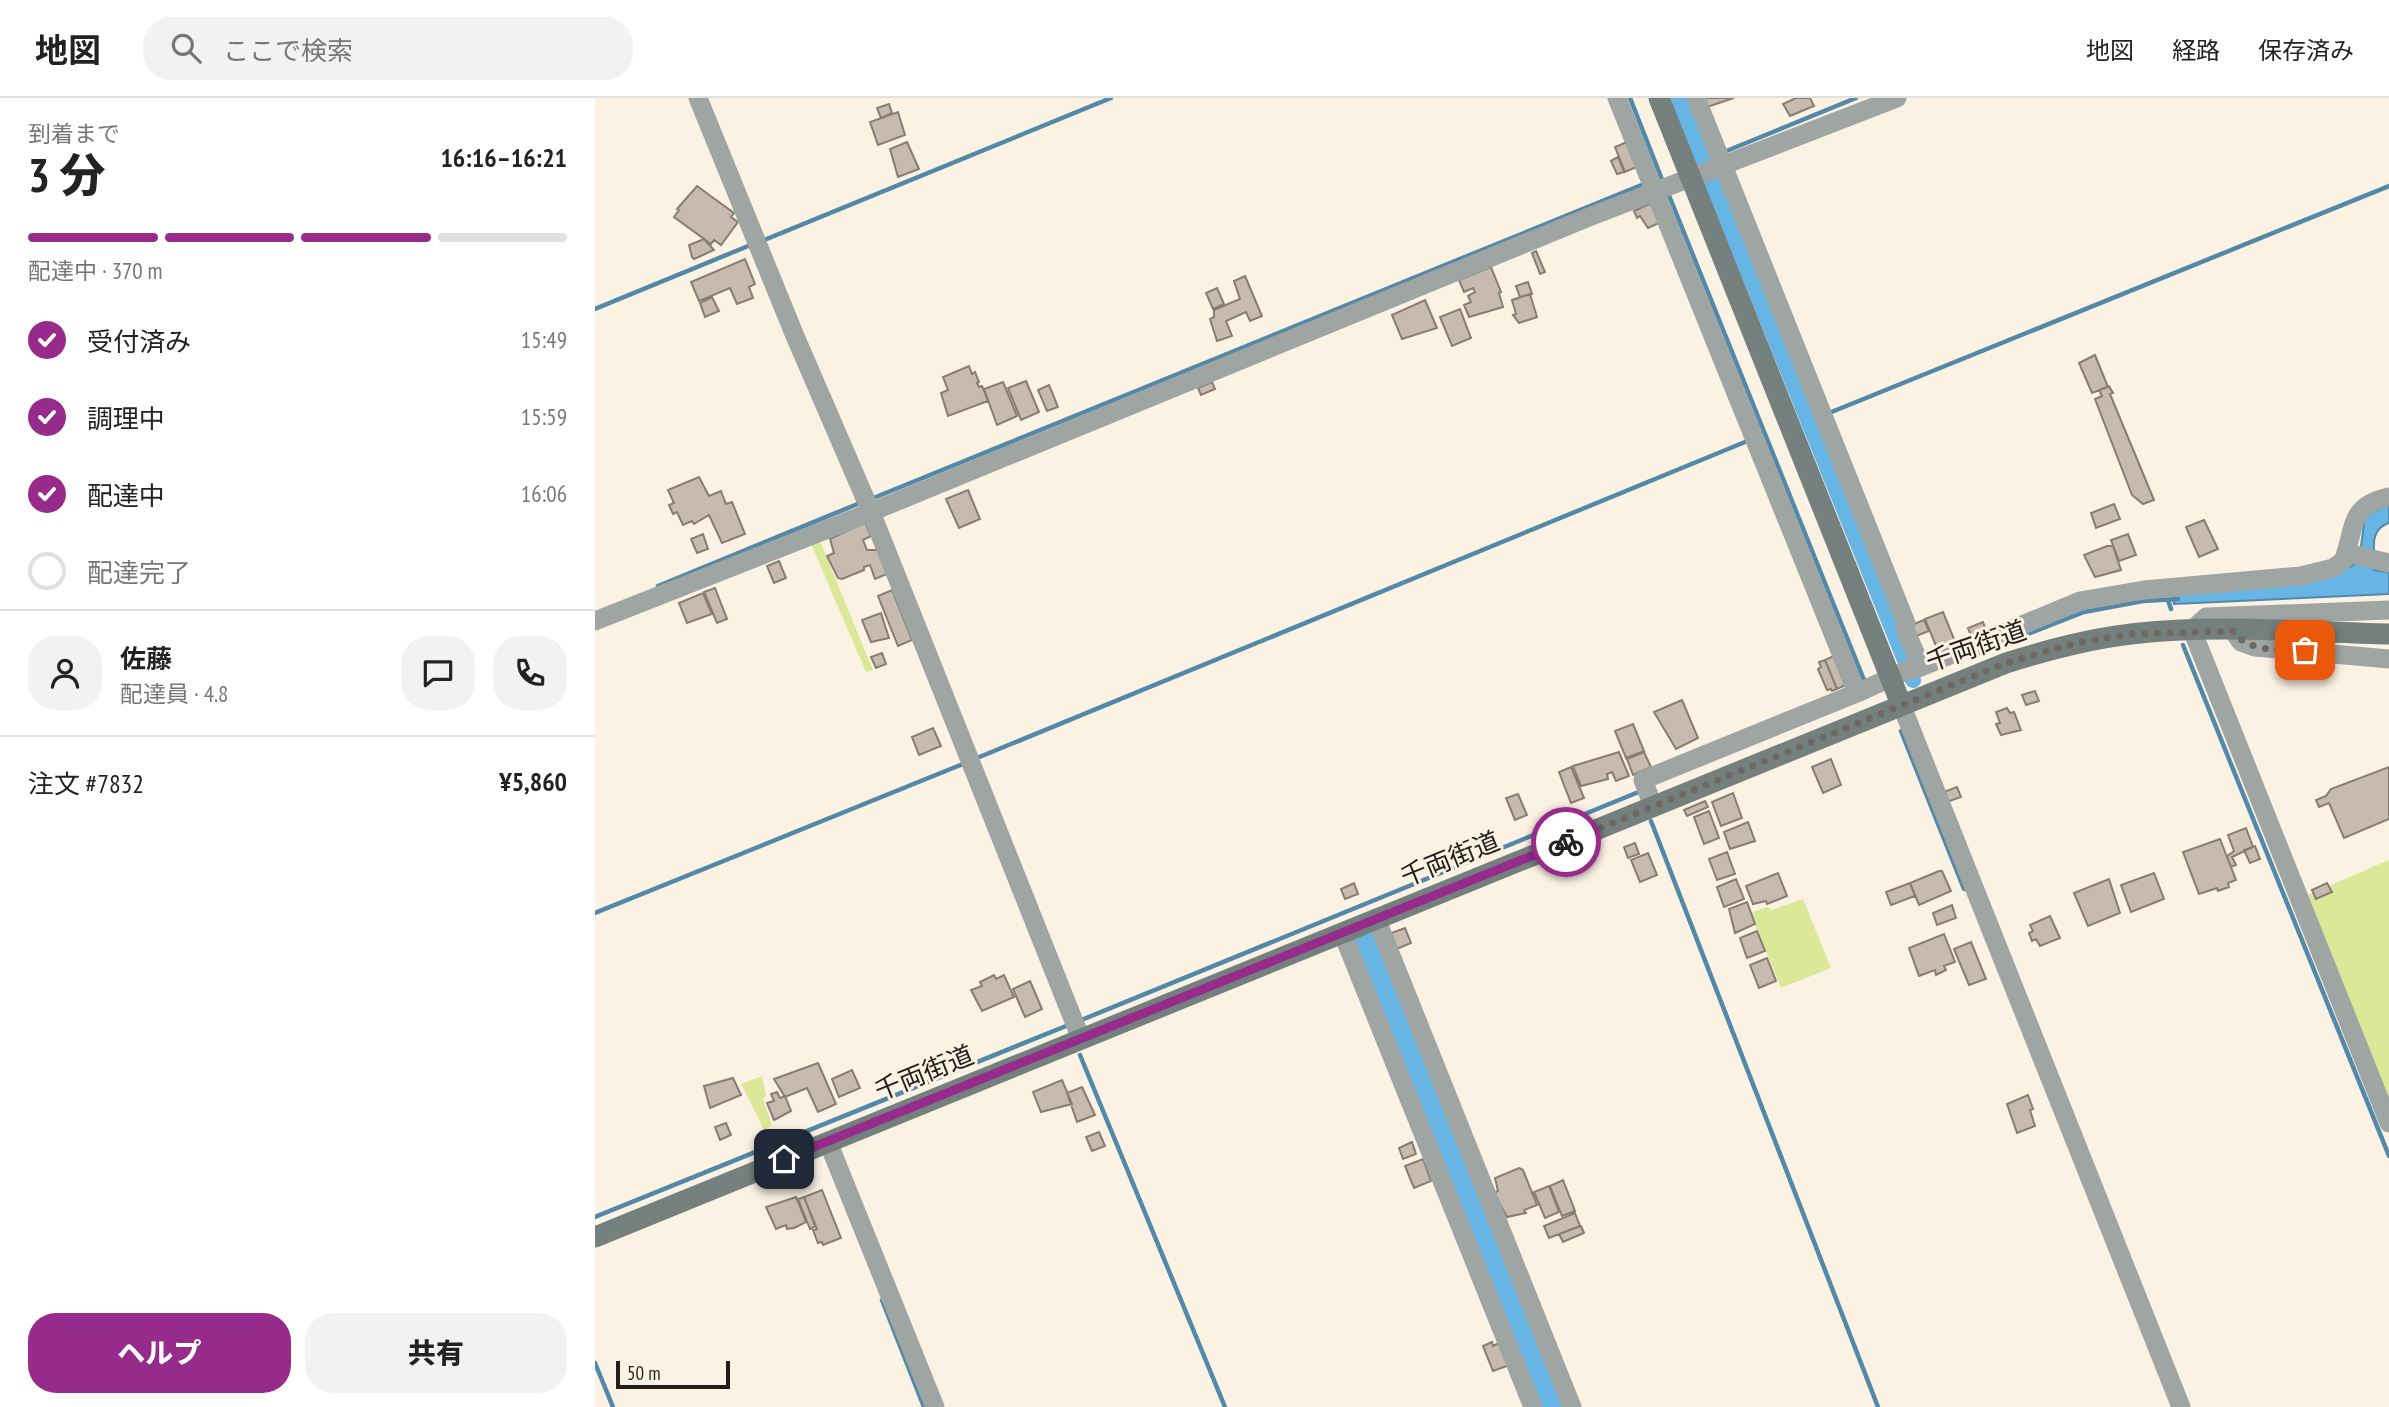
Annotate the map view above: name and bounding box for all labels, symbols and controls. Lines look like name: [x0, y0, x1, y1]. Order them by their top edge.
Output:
search box: [143, 17, 633, 80]
text: 地図: [35, 28, 101, 71]
icon: search: [167, 29, 205, 67]
text: ここで検索: [223, 34, 353, 67]
text: 地図: [2086, 35, 2134, 66]
text: 経路: [2172, 35, 2220, 66]
text: 保存済み: [2258, 35, 2354, 66]
text: 到着まで: [28, 119, 120, 148]
text: 16:16–16:21: [440, 141, 567, 174]
text: 3 分: [28, 145, 105, 205]
text: 配達中 · 370 m: [28, 256, 163, 285]
icon: check: [28, 321, 66, 359]
text: 受付済み: [87, 325, 191, 358]
text: 15:49: [521, 325, 567, 354]
icon: check: [28, 398, 66, 436]
text: 調理中: [87, 402, 165, 435]
text: 15:59: [521, 402, 567, 431]
icon: check: [28, 475, 66, 513]
text: 配達中: [87, 479, 165, 512]
text: 16:06: [521, 479, 567, 508]
text: 配達完了: [87, 556, 191, 589]
street label: 千両街道: [1921, 613, 2030, 678]
pin: [2275, 620, 2335, 680]
icon: bag: [2286, 631, 2324, 669]
button: person: [28, 636, 102, 710]
button: chat: [401, 636, 475, 710]
button: phone: [493, 636, 567, 710]
text: 佐藤: [120, 642, 172, 675]
text: 配達員 · 4.8: [120, 679, 228, 708]
text: ¥5,860: [499, 765, 567, 798]
text: 注文 #7832: [28, 767, 144, 800]
courier: [1531, 807, 1601, 877]
icon: bike: [1547, 823, 1585, 861]
street label: 千両街道: [1395, 824, 1504, 893]
street label: 千両街道: [869, 1038, 978, 1107]
pin: [754, 1129, 814, 1189]
icon: home: [765, 1140, 803, 1178]
button: ヘルプ: [28, 1313, 291, 1393]
button: 共有: [305, 1313, 567, 1393]
scale bar: [616, 1358, 730, 1390]
text: 50 m: [627, 1361, 661, 1385]

